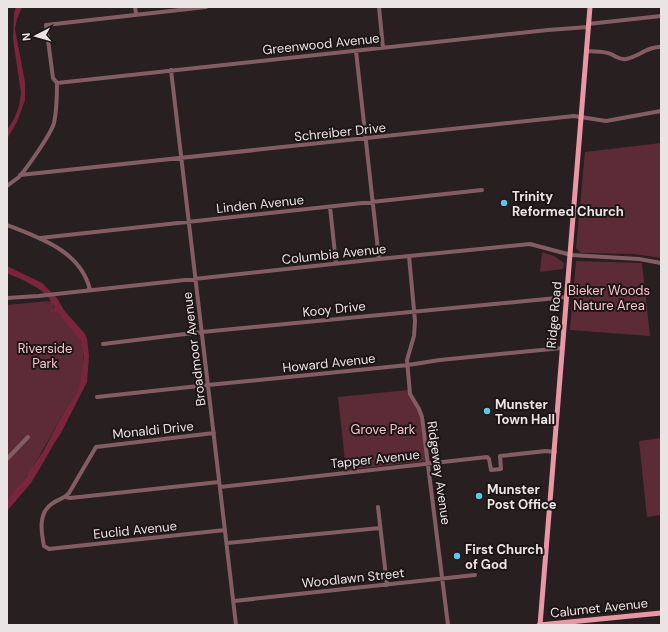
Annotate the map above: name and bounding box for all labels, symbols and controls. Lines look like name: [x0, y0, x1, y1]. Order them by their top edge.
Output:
north arrow: [16, 16, 56, 56]
street label: Greenwood Avenue: [262, 29, 380, 59]
text: N: [19, 32, 33, 42]
street label: Schreiber Drive: [293, 119, 387, 145]
place label: Trinity Reformed Church: [512, 188, 624, 220]
street label: Linden Avenue: [215, 191, 305, 217]
marker: Trinity Reformed Church: [499, 198, 509, 208]
street label: Columbia Avenue: [281, 240, 387, 268]
street label: Ridge Road: [543, 281, 565, 349]
park label: Bieker Woods Nature Area: [568, 282, 650, 314]
street label: Broadmoor Avenue: [179, 291, 209, 407]
street label: Kooy Drive: [302, 297, 366, 321]
park label: Riverside Park: [18, 340, 72, 372]
street label: Howard Avenue: [282, 350, 376, 376]
place label: Munster Town Hall: [495, 396, 555, 428]
marker: Munster Town Hall: [482, 406, 492, 416]
street label: Monaldi Drive: [112, 417, 194, 443]
street label: Ridgeway Avenue: [423, 420, 455, 526]
park label: Grove Park: [351, 421, 416, 438]
street label: Tapper Avenue: [330, 446, 420, 472]
place label: Munster Post Office: [487, 481, 557, 513]
marker: Munster Post Office: [474, 491, 484, 501]
street label: Euclid Avenue: [92, 517, 178, 543]
place label: First Church of God: [465, 541, 543, 573]
marker: First Church of God: [452, 551, 462, 561]
street label: Woodlawn Street: [301, 564, 405, 592]
street label: Calumet Avenue: [549, 594, 649, 622]

